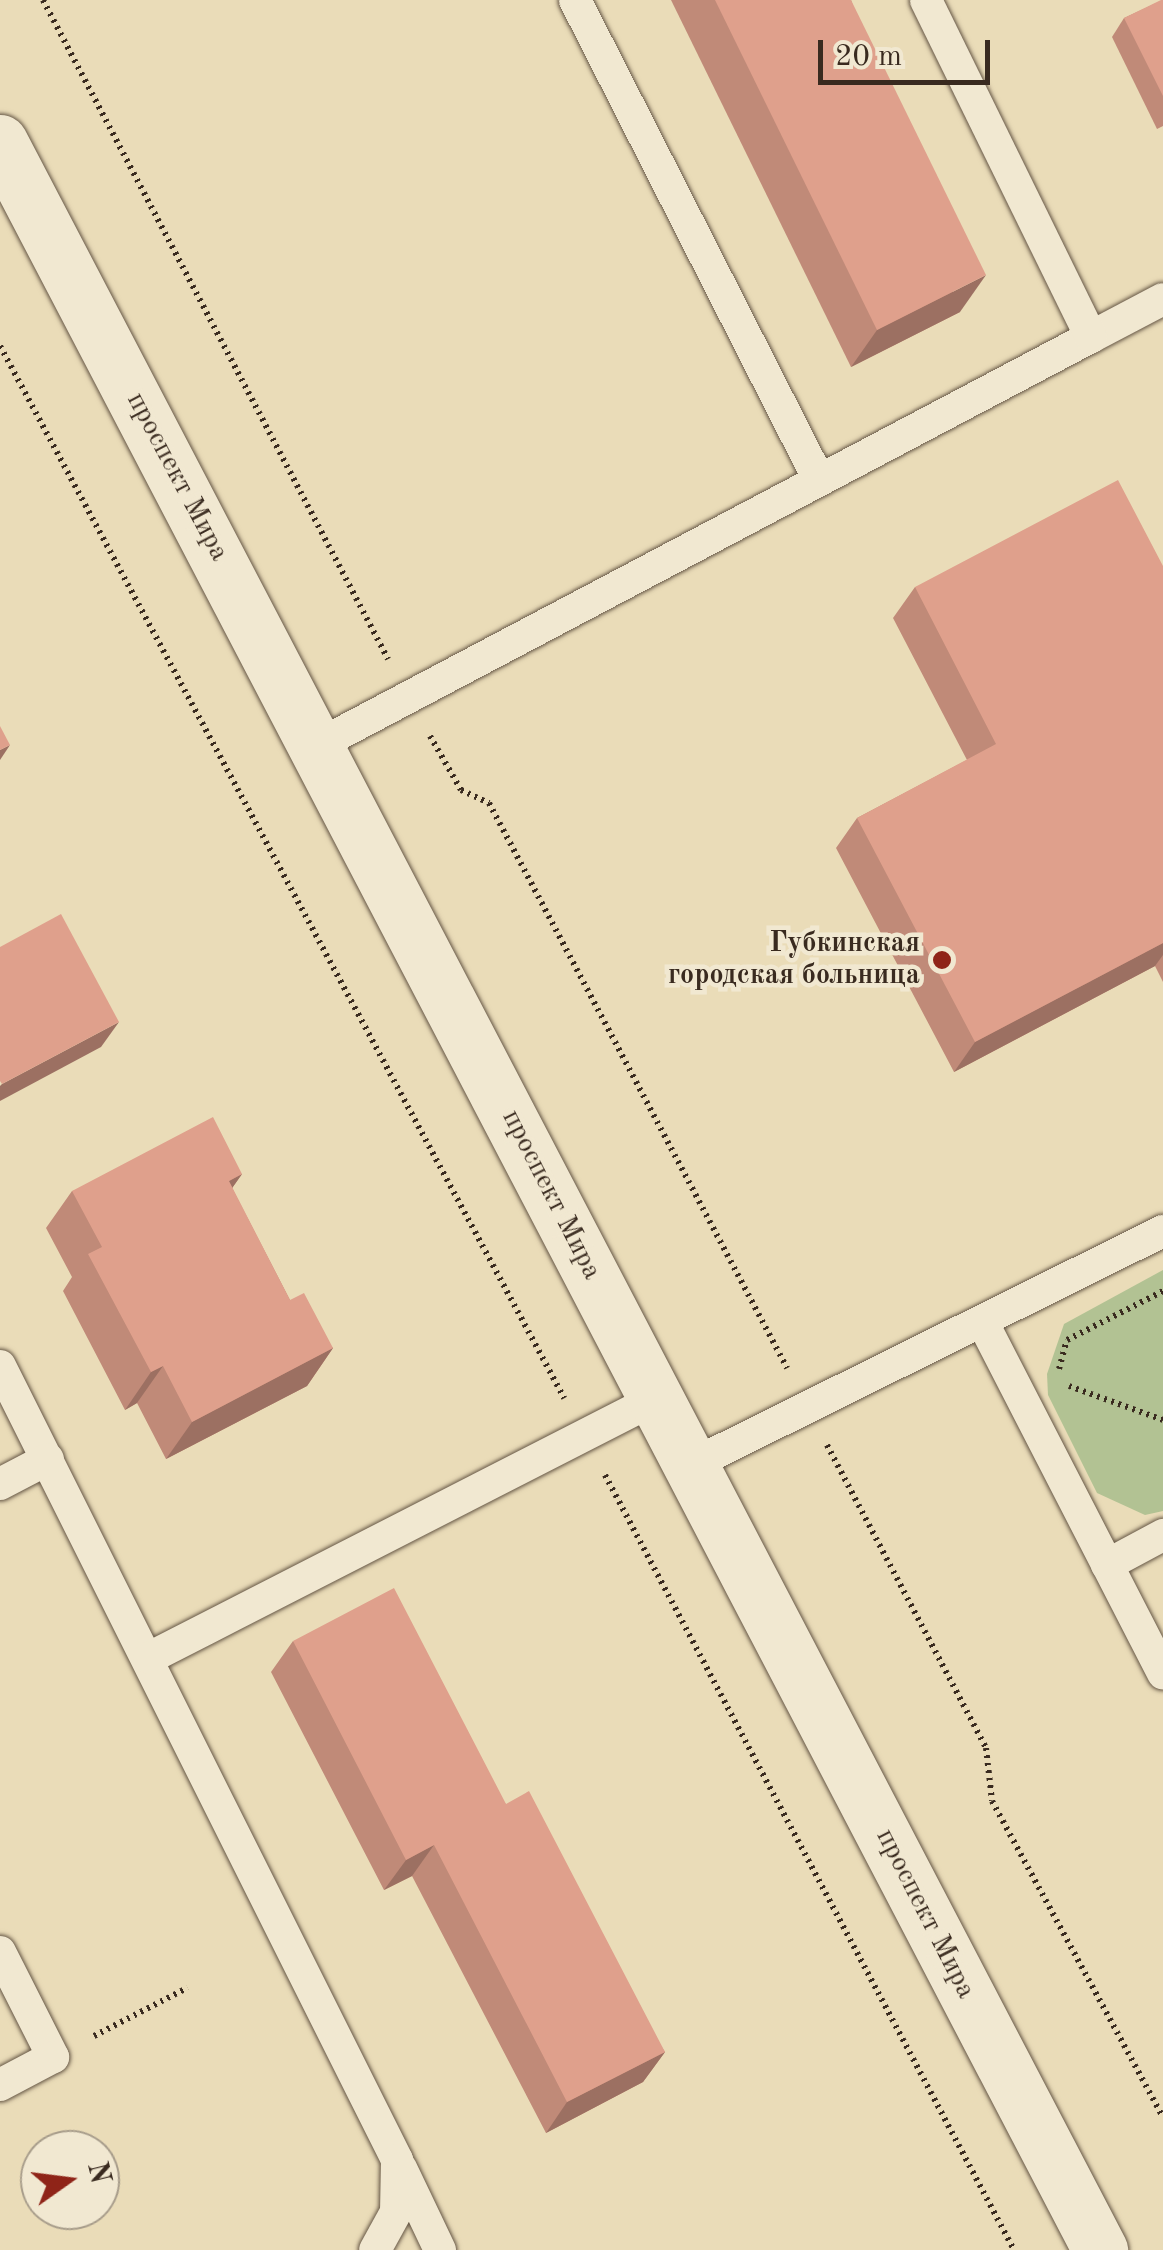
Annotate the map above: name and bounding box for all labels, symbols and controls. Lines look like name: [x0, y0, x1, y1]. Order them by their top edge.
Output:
scale bar: [823, 20, 996, 82]
text: 20 m: [835, 42, 902, 72]
street label: проспект Мира: [118, 387, 236, 567]
place label: Губкинская городская больница: [668, 927, 920, 993]
marker: Губкинская городская больница: [929, 947, 955, 973]
street label: проспект Мира: [494, 1104, 608, 1286]
street label: проспект Мира: [868, 1823, 982, 2005]
north arrow: [20, 2130, 120, 2230]
text: N: [81, 2159, 113, 2187]

